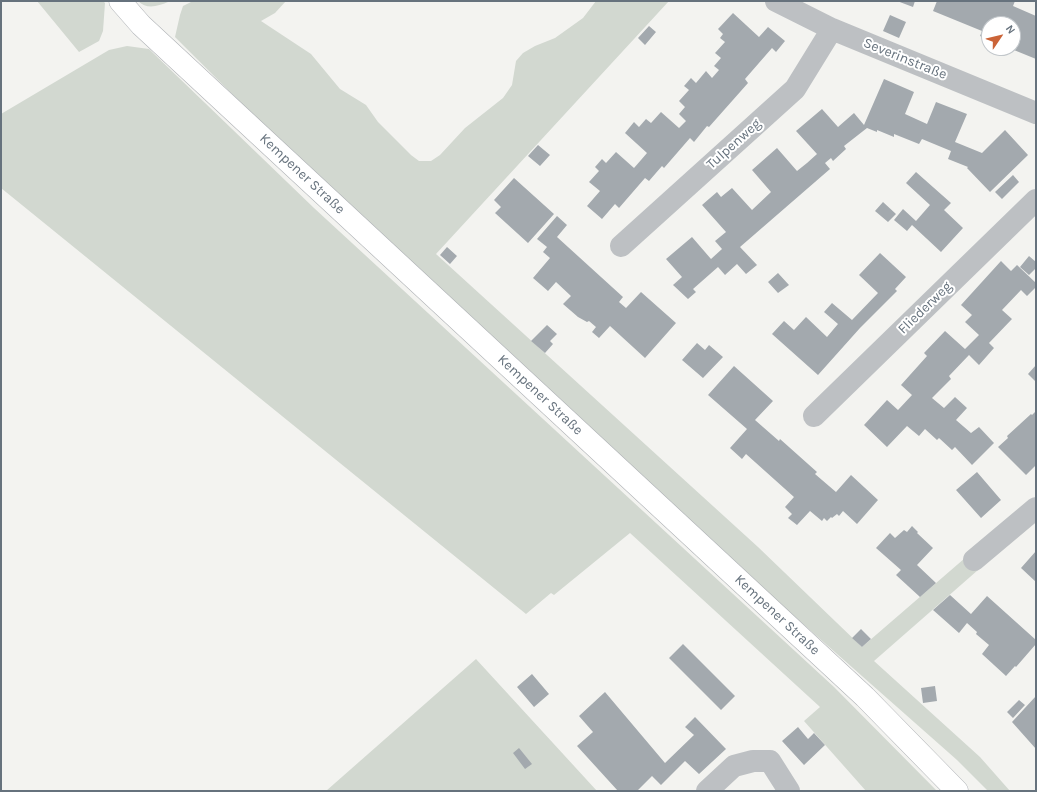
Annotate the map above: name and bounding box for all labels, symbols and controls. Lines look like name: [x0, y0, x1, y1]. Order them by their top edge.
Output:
north arrow: [981, 16, 1021, 56]
text: N: [1003, 22, 1018, 36]
street label: Severinstraße: [861, 35, 949, 83]
street label: Tulpenweg: [703, 115, 765, 173]
street label: Kempener Straße: [256, 130, 348, 218]
street label: Fliederweg: [895, 278, 955, 338]
street label: Kempener Straße: [494, 351, 586, 439]
street label: Kempener Straße: [731, 571, 823, 659]

